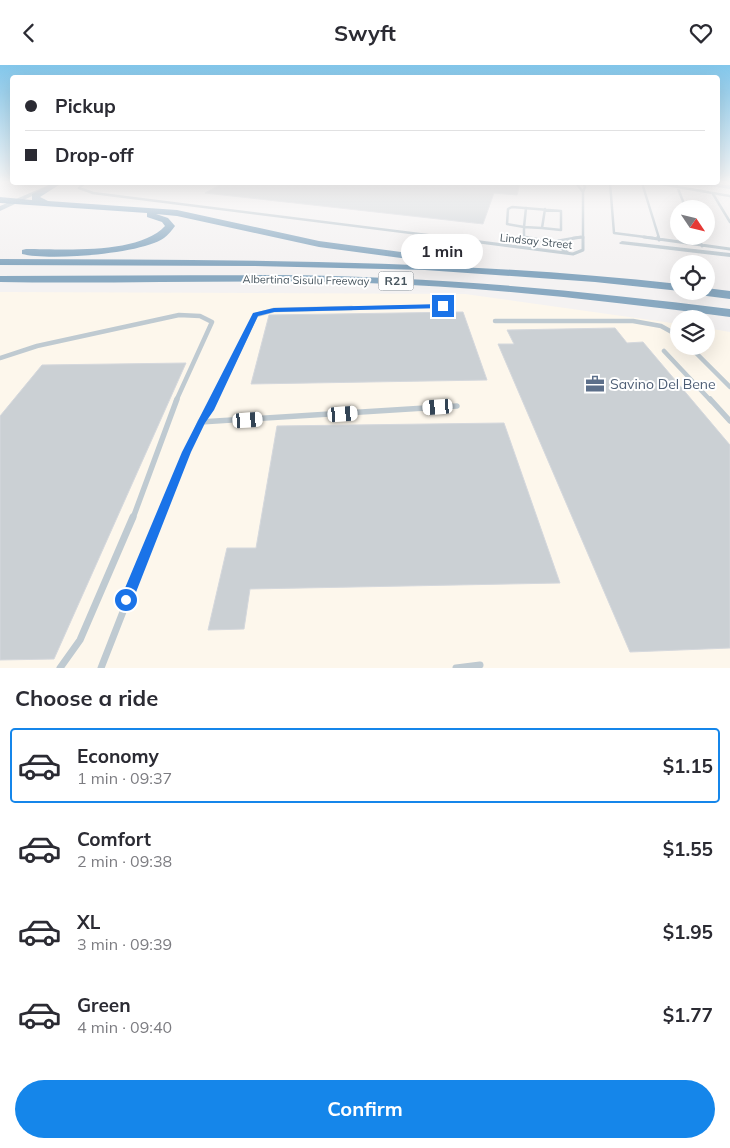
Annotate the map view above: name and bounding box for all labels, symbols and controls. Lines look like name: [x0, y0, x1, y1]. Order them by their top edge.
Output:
icon: back: [15, 19, 43, 47]
text: Swyft: [334, 19, 396, 47]
icon: heart: [687, 19, 715, 47]
text: Pickup: [55, 94, 116, 118]
text: Drop-off: [55, 143, 133, 167]
north arrow: [670, 200, 715, 245]
map controls: [670, 200, 715, 355]
street label: Lindsay Street: [499, 230, 573, 252]
callout: 1 min: [402, 233, 484, 269]
text: 1 min: [421, 241, 463, 261]
button: locate: [670, 255, 715, 300]
street label: Albertina Sisulu Freeway: [242, 272, 370, 288]
road number: R21: [378, 272, 414, 291]
route end: [432, 295, 454, 317]
button: layers: [670, 310, 715, 355]
office icon: Savino Del Bene: [584, 373, 606, 395]
place label: Savino Del Bene: [610, 375, 716, 393]
car: [422, 398, 453, 416]
car: [327, 405, 358, 423]
car: [232, 411, 263, 429]
route start: [115, 589, 137, 611]
text: Choose a ride: [15, 684, 158, 712]
icon: car: [17, 743, 62, 788]
text: Economy: [77, 744, 159, 768]
text: $1.15: [663, 754, 713, 778]
text: 1 min · 09:37: [77, 768, 172, 788]
icon: car: [17, 826, 62, 871]
text: Comfort: [77, 827, 151, 851]
text: $1.55: [663, 837, 713, 861]
text: 2 min · 09:38: [77, 851, 172, 871]
icon: car: [17, 909, 62, 954]
text: XL: [77, 910, 100, 934]
text: $1.95: [663, 920, 713, 944]
text: 3 min · 09:39: [77, 934, 172, 954]
icon: car: [17, 992, 62, 1037]
text: Green: [77, 993, 131, 1017]
text: $1.77: [663, 1003, 713, 1027]
text: 4 min · 09:40: [77, 1017, 172, 1037]
button: Confirm: [15, 1080, 715, 1138]

